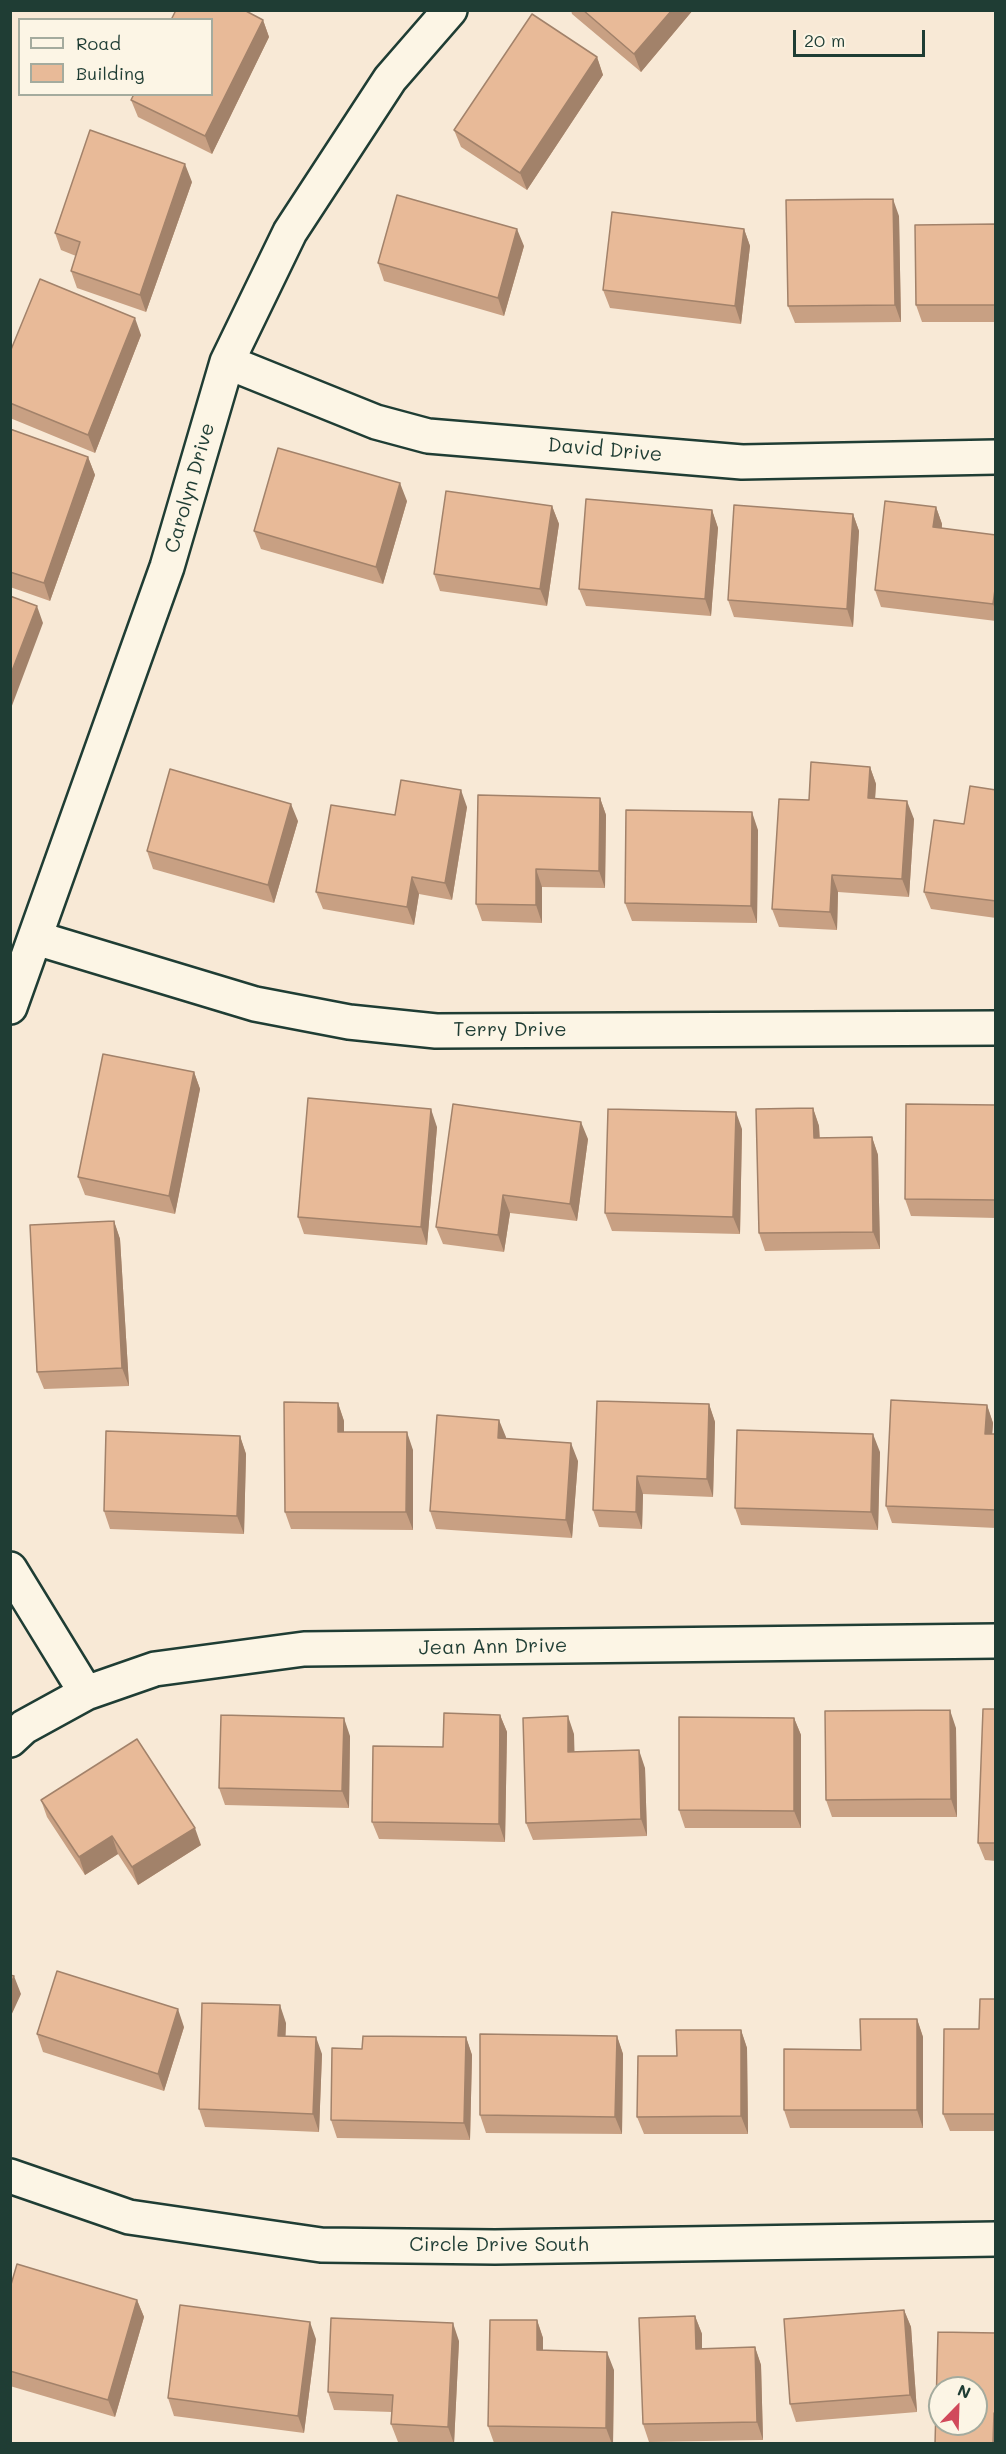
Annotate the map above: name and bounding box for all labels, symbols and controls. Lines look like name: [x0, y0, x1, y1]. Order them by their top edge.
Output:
legend: [18, 18, 213, 96]
scale bar: [796, 18, 928, 56]
text: 20 m: [804, 28, 845, 52]
text: Road: [76, 31, 121, 55]
text: Building: [76, 61, 144, 85]
street label: Carolyn Drive: [160, 420, 220, 556]
street label: David Drive: [547, 433, 663, 467]
street label: Terry Drive: [453, 1018, 567, 1042]
street label: Jean Ann Drive: [419, 1634, 567, 1660]
street label: Circle Drive South: [409, 2233, 589, 2257]
north arrow: [928, 2376, 988, 2436]
text: N: [955, 2379, 974, 2403]

